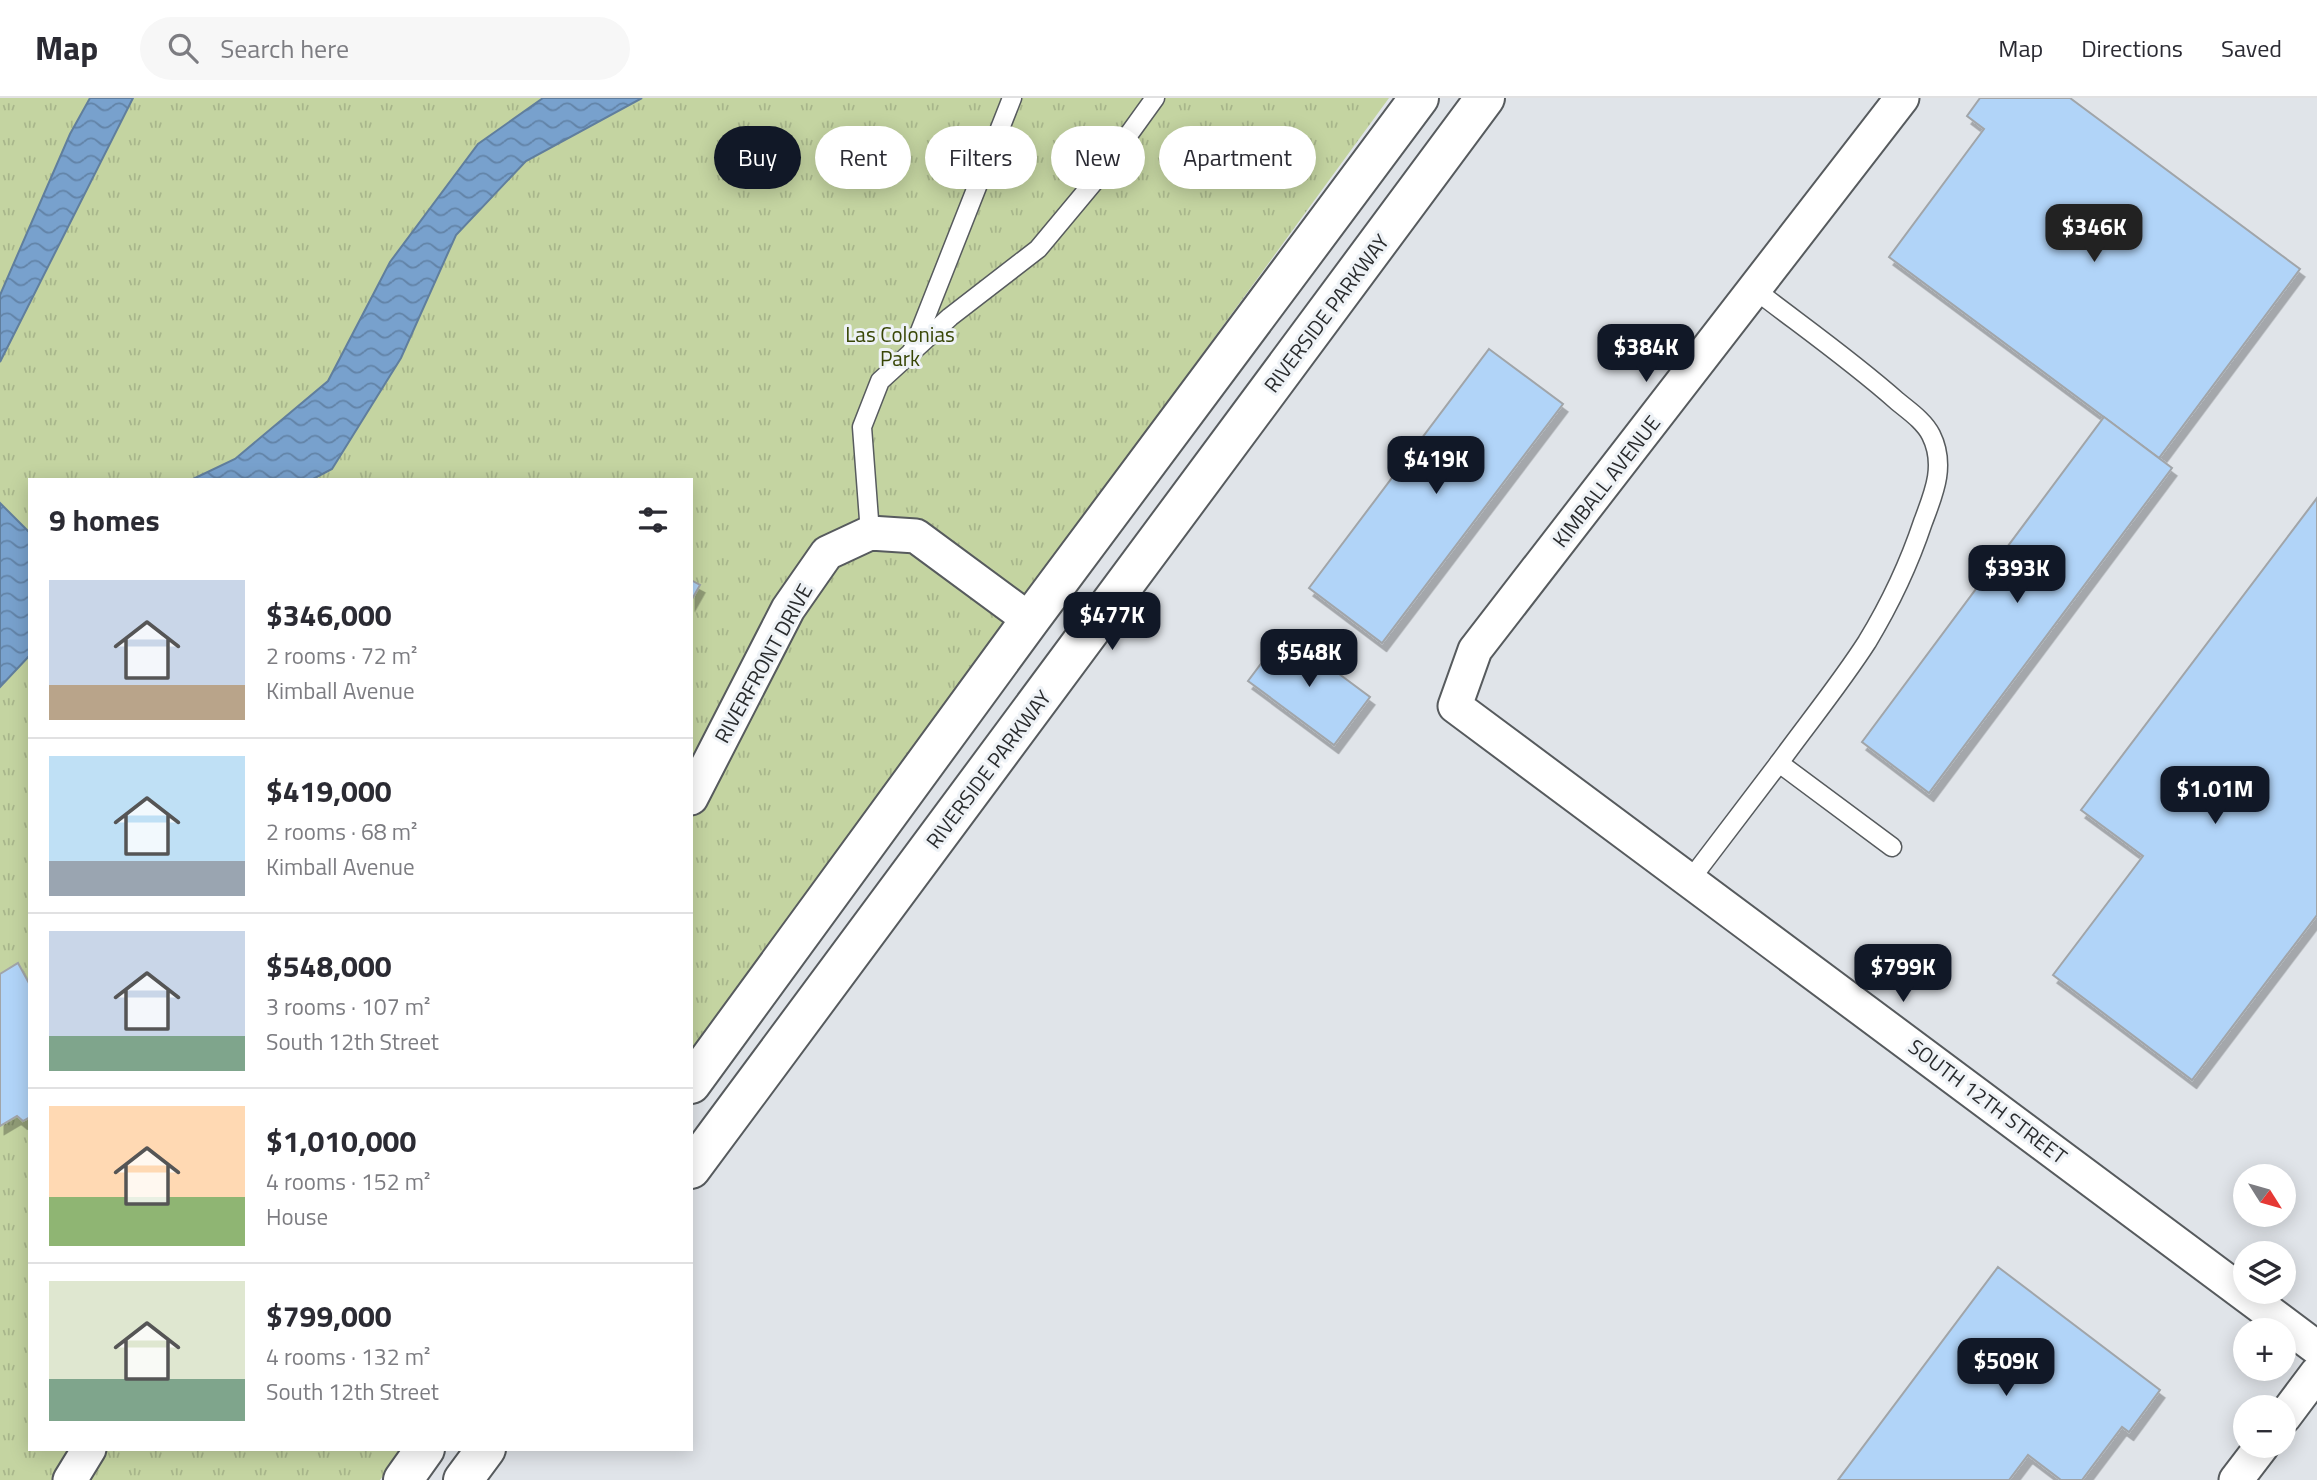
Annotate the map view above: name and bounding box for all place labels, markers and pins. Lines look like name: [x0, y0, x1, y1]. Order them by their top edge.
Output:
pin: $346K: [2045, 204, 2143, 264]
pin: $384K: [1597, 324, 1695, 384]
pin: $419K: [1387, 436, 1485, 496]
pin: $393K: [1968, 546, 2066, 605]
pin: $477K: [1063, 592, 1161, 652]
pin: $548K: [1260, 630, 1358, 689]
pin: $1.01M: [2158, 766, 2272, 826]
pin: $799K: [1854, 944, 1952, 1004]
pin: $509K: [1957, 1338, 2055, 1398]

